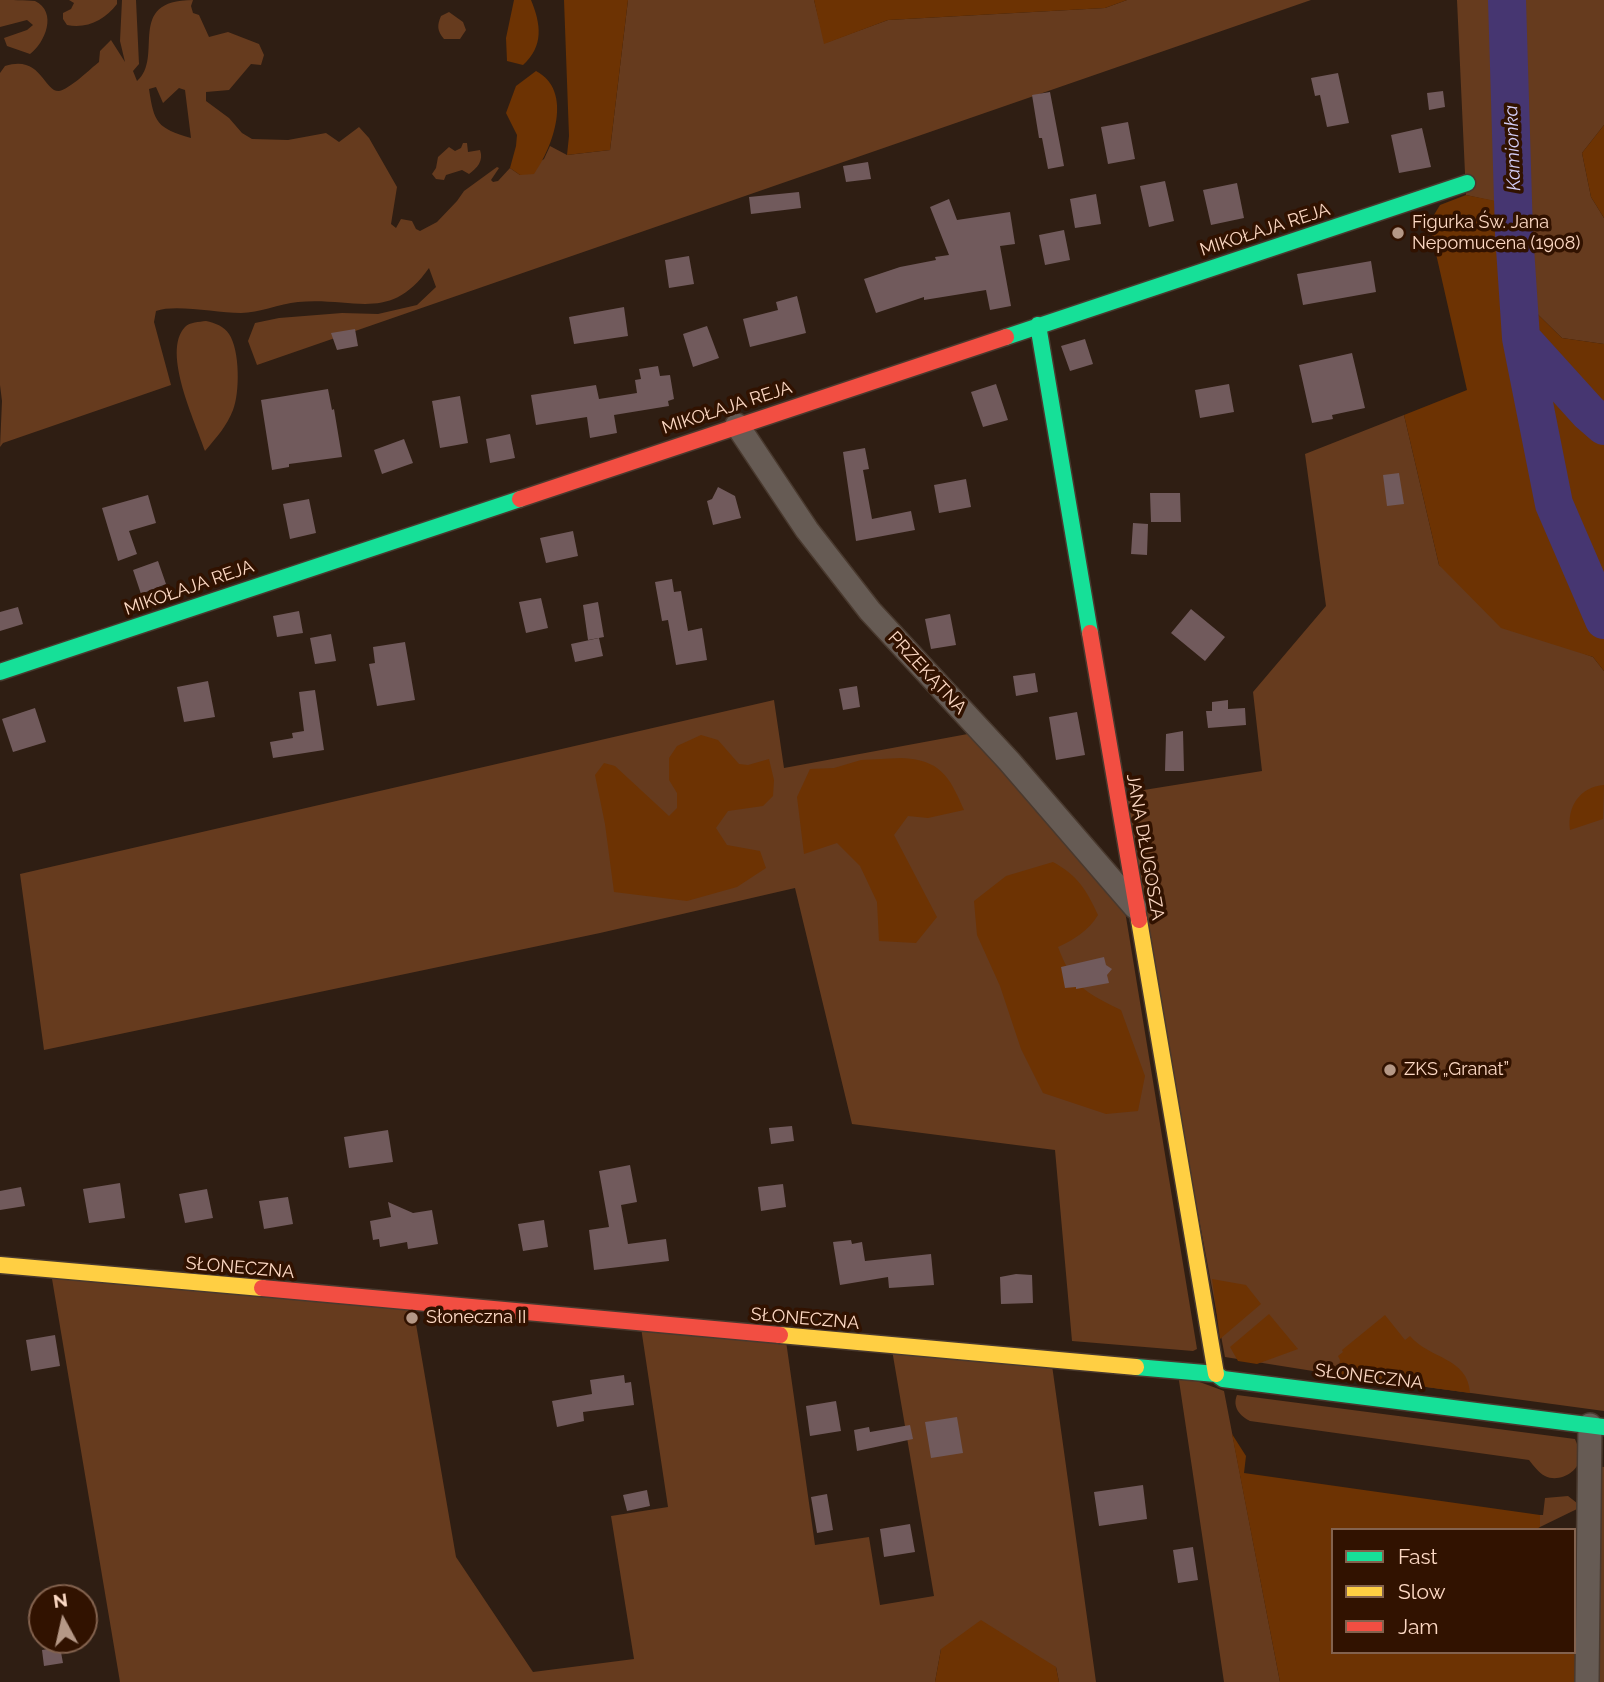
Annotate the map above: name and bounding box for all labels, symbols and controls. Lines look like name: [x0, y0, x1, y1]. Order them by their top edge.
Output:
water label: Kamionka: [1500, 105, 1526, 191]
street label: MIKOŁAJA REJA: [1197, 199, 1333, 261]
place label: Figurka Św. Jana Nepomucena (1908): [1412, 212, 1580, 255]
marker: Figurka Św. Jana Nepomucena (1908): [1390, 225, 1406, 241]
street label: MIKOŁAJA REJA: [659, 377, 795, 439]
street label: MIKOŁAJA REJA: [121, 556, 257, 620]
street label: PRZEKĄTNA: [883, 627, 971, 719]
street label: JANA DŁUGOSZA: [1121, 772, 1169, 922]
place label: ZKS „Granat”: [1404, 1059, 1509, 1081]
marker: ZKS „Granat”: [1382, 1062, 1398, 1078]
street label: SŁONECZNA: [185, 1252, 295, 1284]
street label: SŁONECZNA: [750, 1303, 860, 1335]
place label: Słoneczna II: [426, 1307, 527, 1329]
marker: Słoneczna II: [404, 1310, 420, 1326]
street label: SŁONECZNA: [1314, 1360, 1424, 1394]
legend: [1331, 1528, 1576, 1654]
text: Fast: [1398, 1544, 1438, 1569]
text: Slow: [1398, 1579, 1446, 1604]
north arrow: [28, 1584, 98, 1654]
text: N: [52, 1588, 69, 1612]
text: Jam: [1398, 1614, 1439, 1639]

